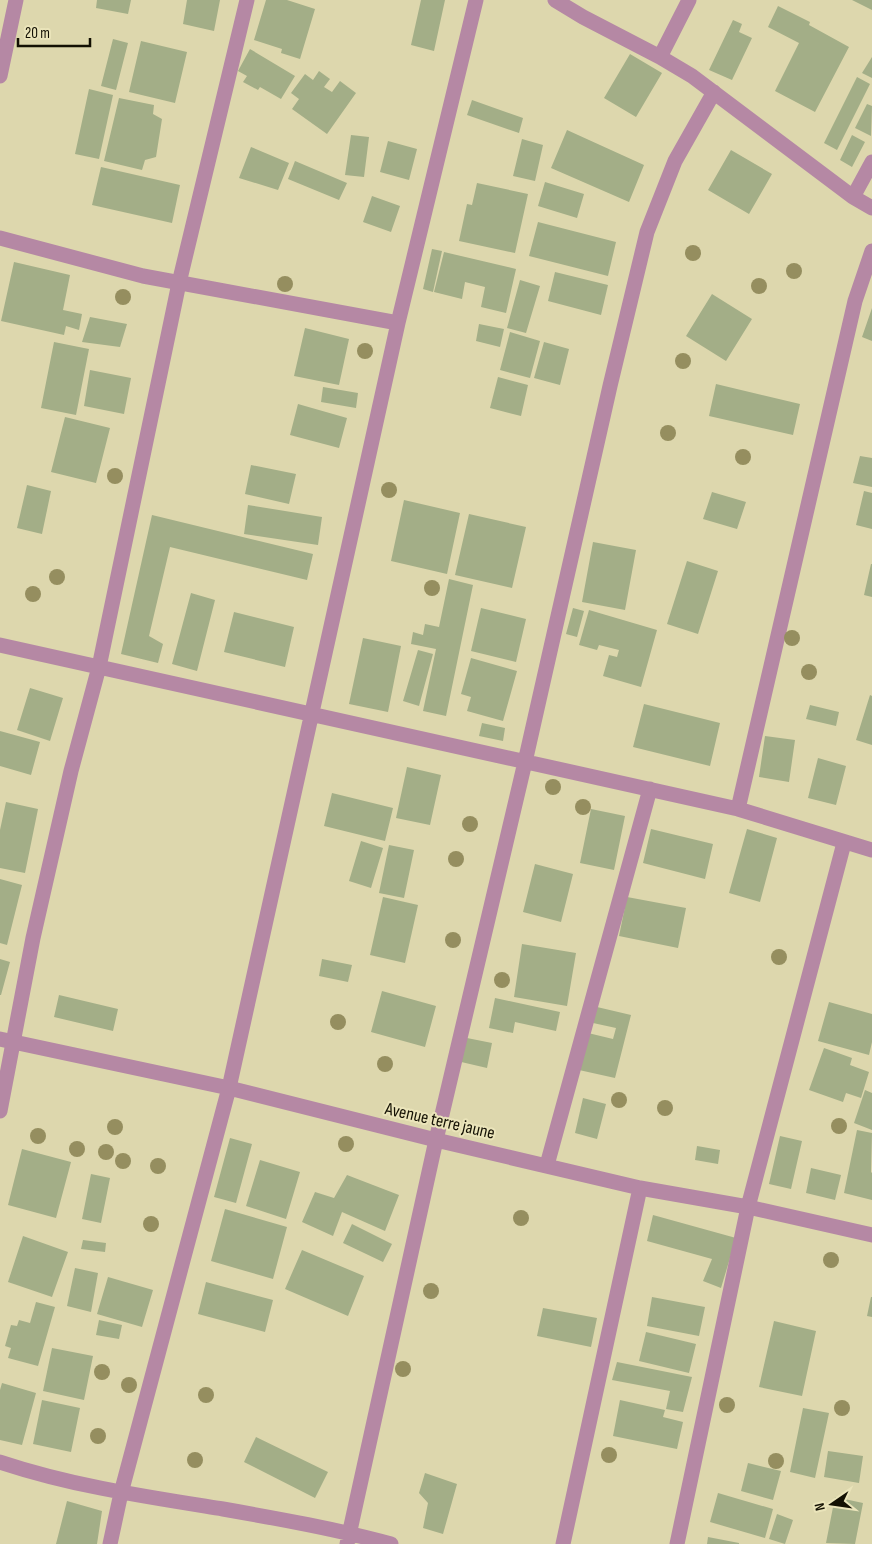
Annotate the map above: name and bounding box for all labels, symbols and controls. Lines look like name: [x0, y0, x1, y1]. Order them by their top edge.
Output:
scale bar: [18, 15, 90, 47]
text: 20 m: [25, 24, 50, 43]
street label: Avenue terre jaune: [382, 1098, 497, 1144]
north arrow: [807, 1479, 857, 1529]
text: N: [811, 1501, 829, 1512]

